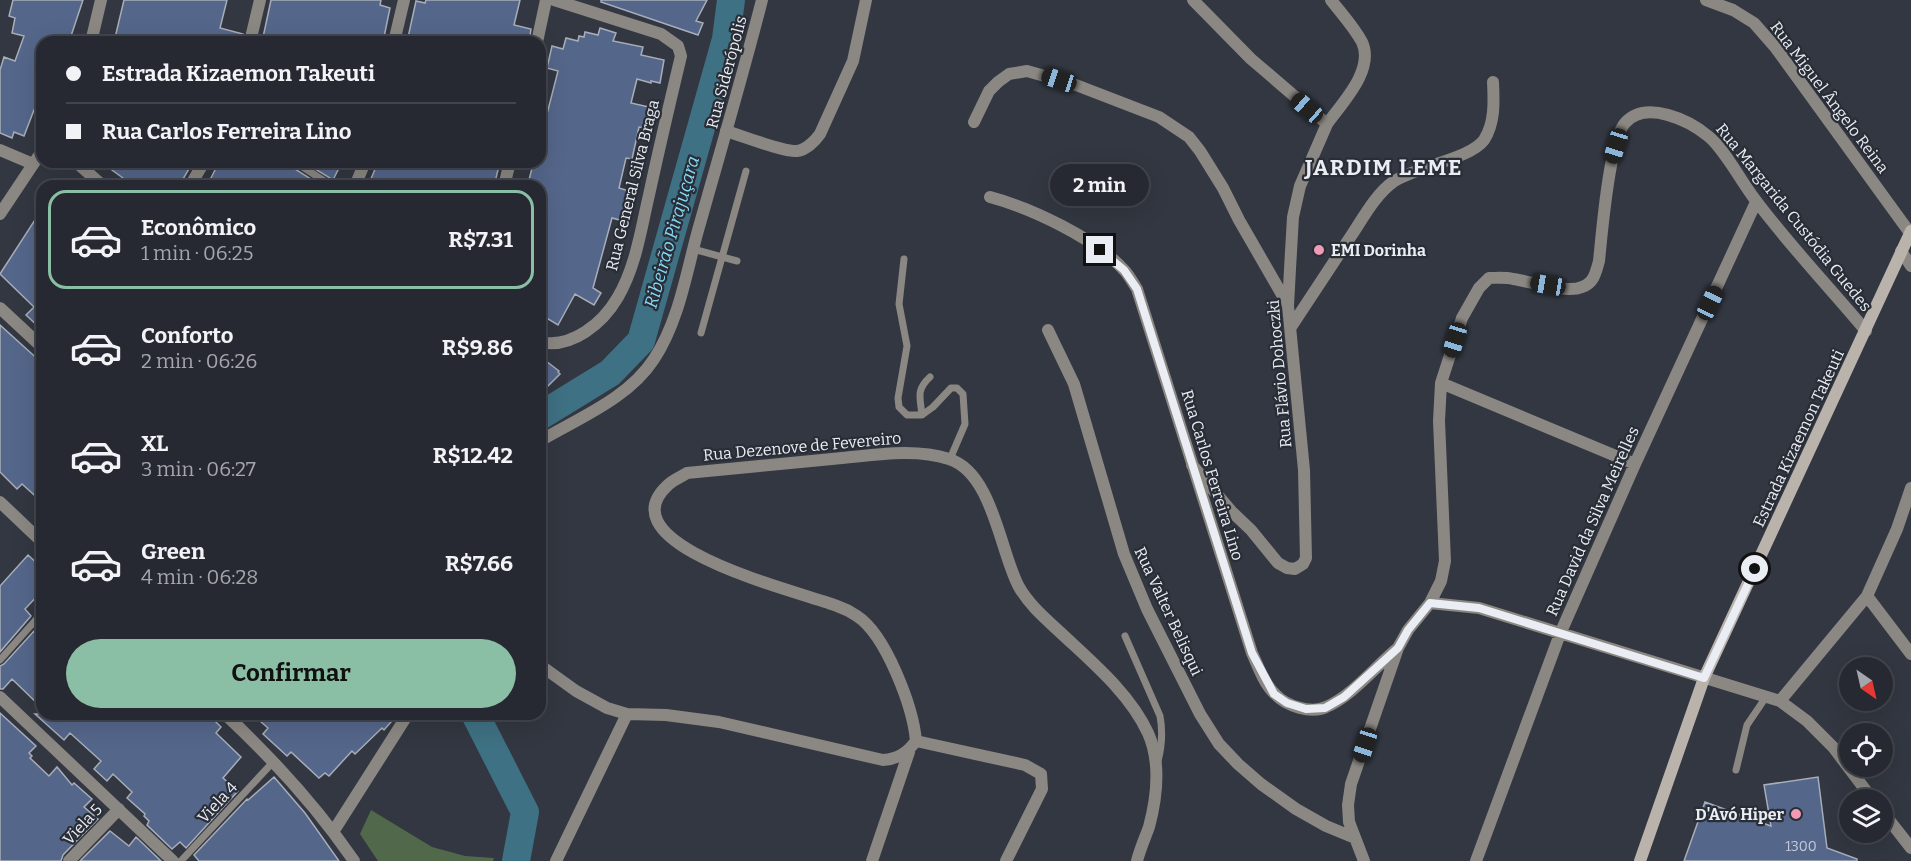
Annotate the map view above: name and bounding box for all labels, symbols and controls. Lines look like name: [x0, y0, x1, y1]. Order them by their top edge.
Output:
street label: Rua Siderópolis: [702, 14, 751, 131]
street label: Rua Miguel Ângelo Reina: [1766, 17, 1894, 177]
text: Estrada Kizaemon Takeuti: [102, 60, 375, 87]
car: [1039, 66, 1079, 94]
car: [1288, 89, 1326, 127]
street label: Rua General Silva Braga: [602, 97, 663, 273]
text: Rua Carlos Ferreira Lino: [102, 118, 351, 145]
street label: Rua Margarida Custódia Guedes: [1712, 119, 1875, 315]
car: [1602, 126, 1630, 166]
water label: Ribeirão Pirajuçara: [640, 153, 704, 311]
district label: JARDIM LEME: [1304, 154, 1463, 181]
callout: 2 min: [1050, 163, 1150, 205]
text: 2 min: [1073, 173, 1126, 197]
icon: car: [69, 213, 123, 267]
text: Econômico: [141, 214, 256, 241]
text: R$7.31: [448, 226, 513, 253]
route end: [1086, 236, 1113, 263]
text: 1 min · 06:25: [141, 241, 253, 265]
place label: EMI Dorinha: [1331, 241, 1426, 260]
marker: EMI Dorinha: [1312, 243, 1326, 257]
car: [1529, 273, 1567, 297]
car: [1694, 283, 1726, 323]
street label: Rua Flávio Dohoczki: [1264, 299, 1295, 449]
car: [1441, 320, 1469, 360]
icon: car: [69, 321, 123, 375]
text: Conforto: [141, 322, 233, 349]
text: R$9.86: [442, 334, 513, 361]
street label: Estrada Kizaemon Takeuti: [1749, 346, 1848, 530]
text: 2 min · 06:26: [141, 349, 257, 373]
street label: Rua Carlos Ferreira Lino: [1177, 387, 1248, 563]
street label: Rua David da Silva Meirelles: [1542, 423, 1643, 619]
street label: Rua Dezenove de Fevereiro: [702, 428, 902, 465]
icon: car: [69, 429, 123, 483]
text: XL: [141, 430, 168, 457]
text: R$12.42: [433, 442, 513, 469]
text: 3 min · 06:27: [141, 457, 256, 481]
icon: car: [69, 537, 123, 591]
text: Green: [141, 538, 205, 565]
street label: Rua Valter Belisqui: [1130, 544, 1207, 679]
text: R$7.66: [445, 550, 513, 577]
route start: [1741, 555, 1768, 582]
text: 4 min · 06:28: [141, 565, 258, 589]
button: Confirmar: [66, 639, 516, 708]
north arrow: [1839, 657, 1893, 711]
map controls: [1839, 657, 1893, 843]
button: locate: [1839, 723, 1893, 777]
car: [1351, 725, 1379, 765]
street label: Viela 4: [194, 777, 242, 827]
button: layers: [1839, 789, 1893, 843]
street label: Viela 5: [59, 800, 106, 849]
place label: D'Avó Hiper: [1695, 805, 1784, 824]
marker: D'Avó Hiper: [1789, 807, 1803, 821]
house number: 1300: [1785, 838, 1817, 855]

